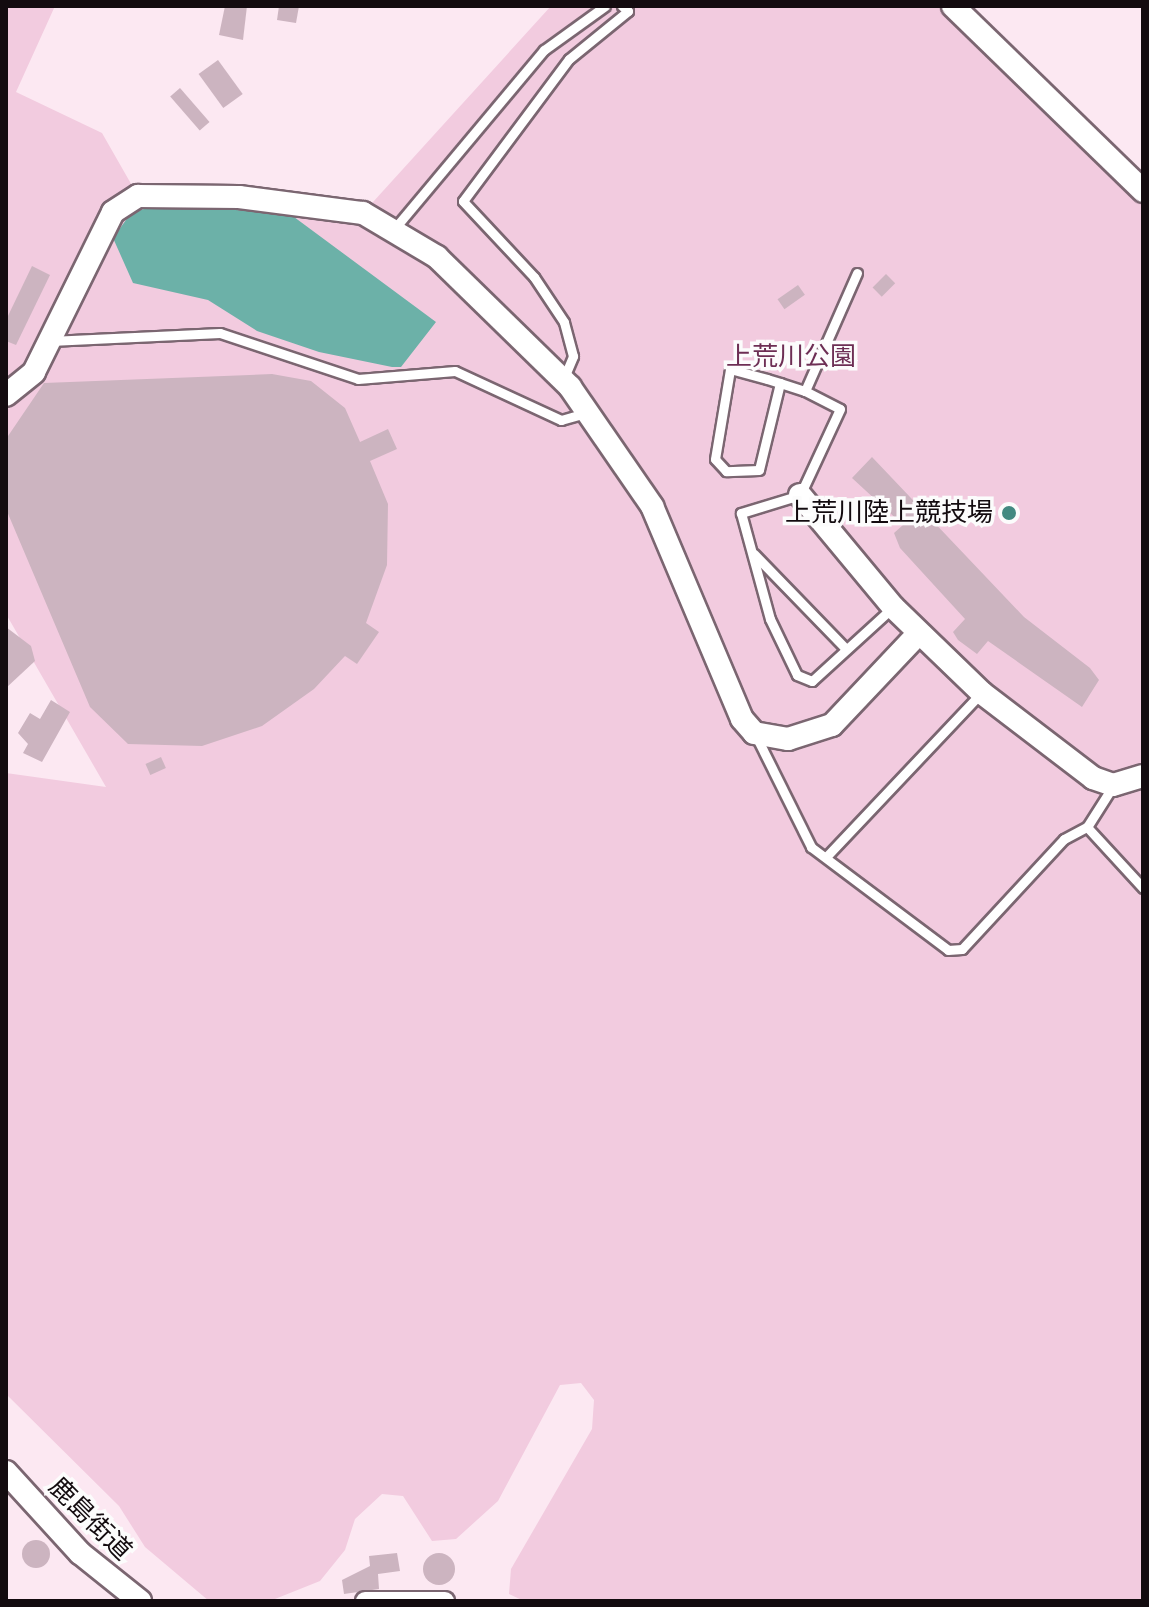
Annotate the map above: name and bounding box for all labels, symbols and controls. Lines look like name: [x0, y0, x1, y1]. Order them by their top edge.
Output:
park label: 上荒川公園: [726, 341, 856, 373]
place label: 上荒川陸上競技場: [785, 497, 993, 529]
marker: 上荒川陸上競技場: [1000, 504, 1018, 522]
street label: 鹿島街道: [42, 1471, 138, 1567]

